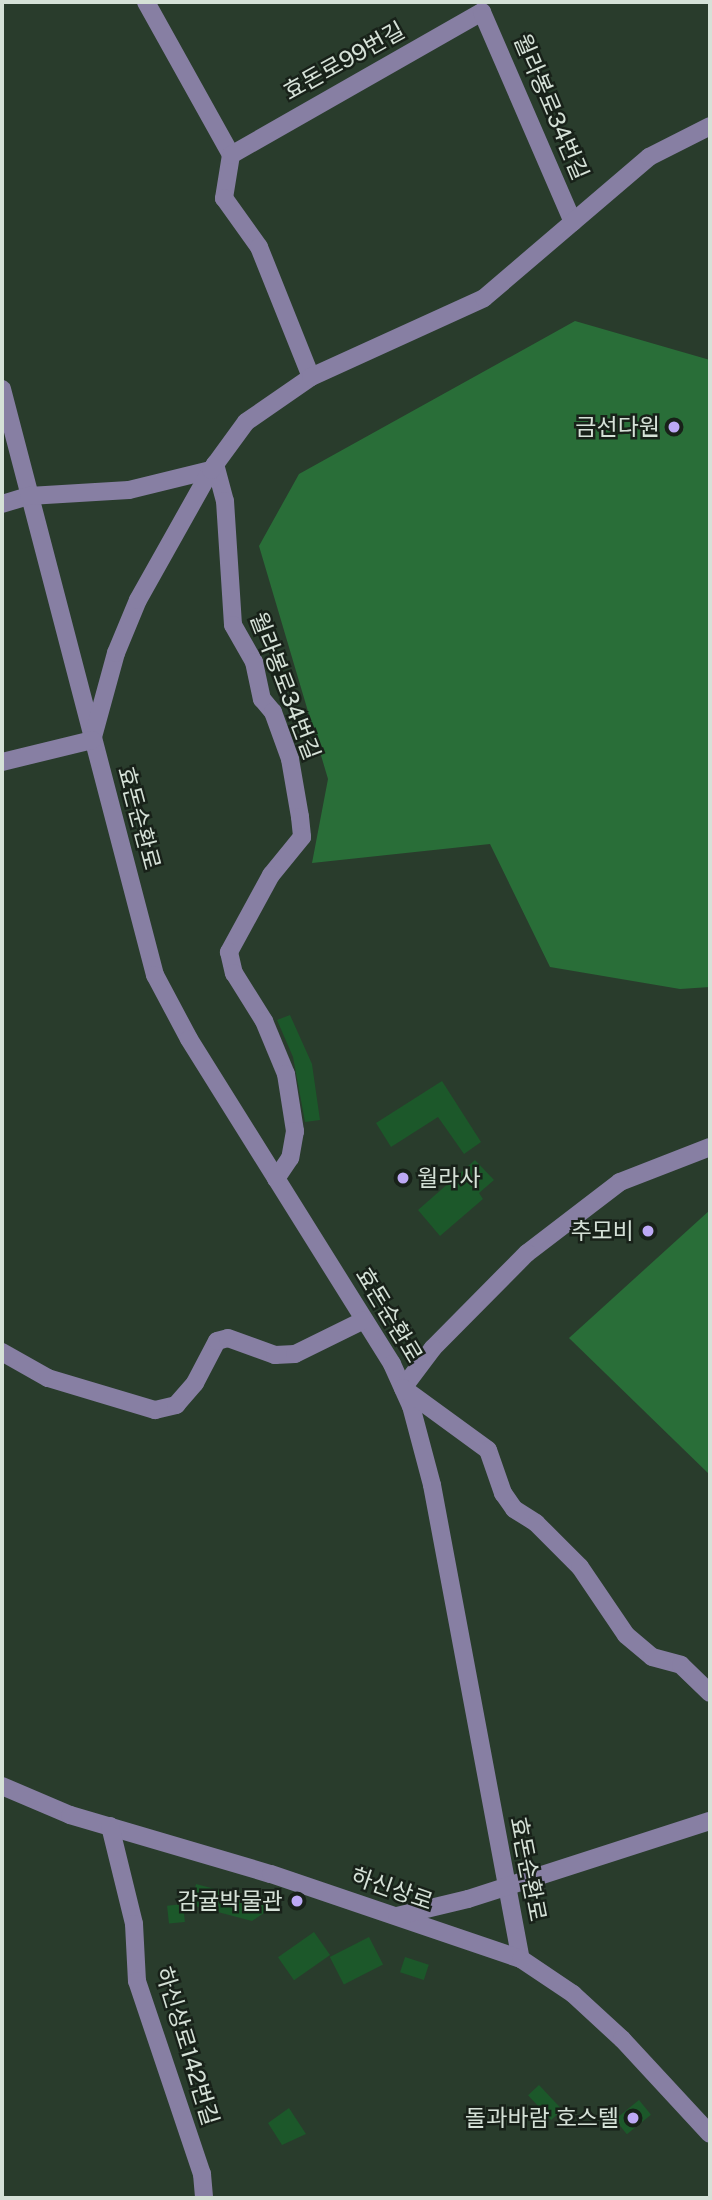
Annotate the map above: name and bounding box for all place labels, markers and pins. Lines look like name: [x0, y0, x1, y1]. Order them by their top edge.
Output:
place label: 금선다원: [575, 413, 660, 441]
marker: 금선다원: [666, 419, 682, 435]
place label: 월라사: [417, 1164, 480, 1192]
marker: 월라사: [395, 1170, 411, 1186]
place label: 추모비: [571, 1217, 634, 1245]
marker: 추모비: [640, 1223, 656, 1239]
place label: 감귤박물관: [177, 1887, 283, 1915]
marker: 감귤박물관: [289, 1893, 305, 1909]
place label: 돌과바람 호스텔: [465, 2104, 619, 2132]
marker: 돌과바람 호스텔: [625, 2110, 641, 2126]

